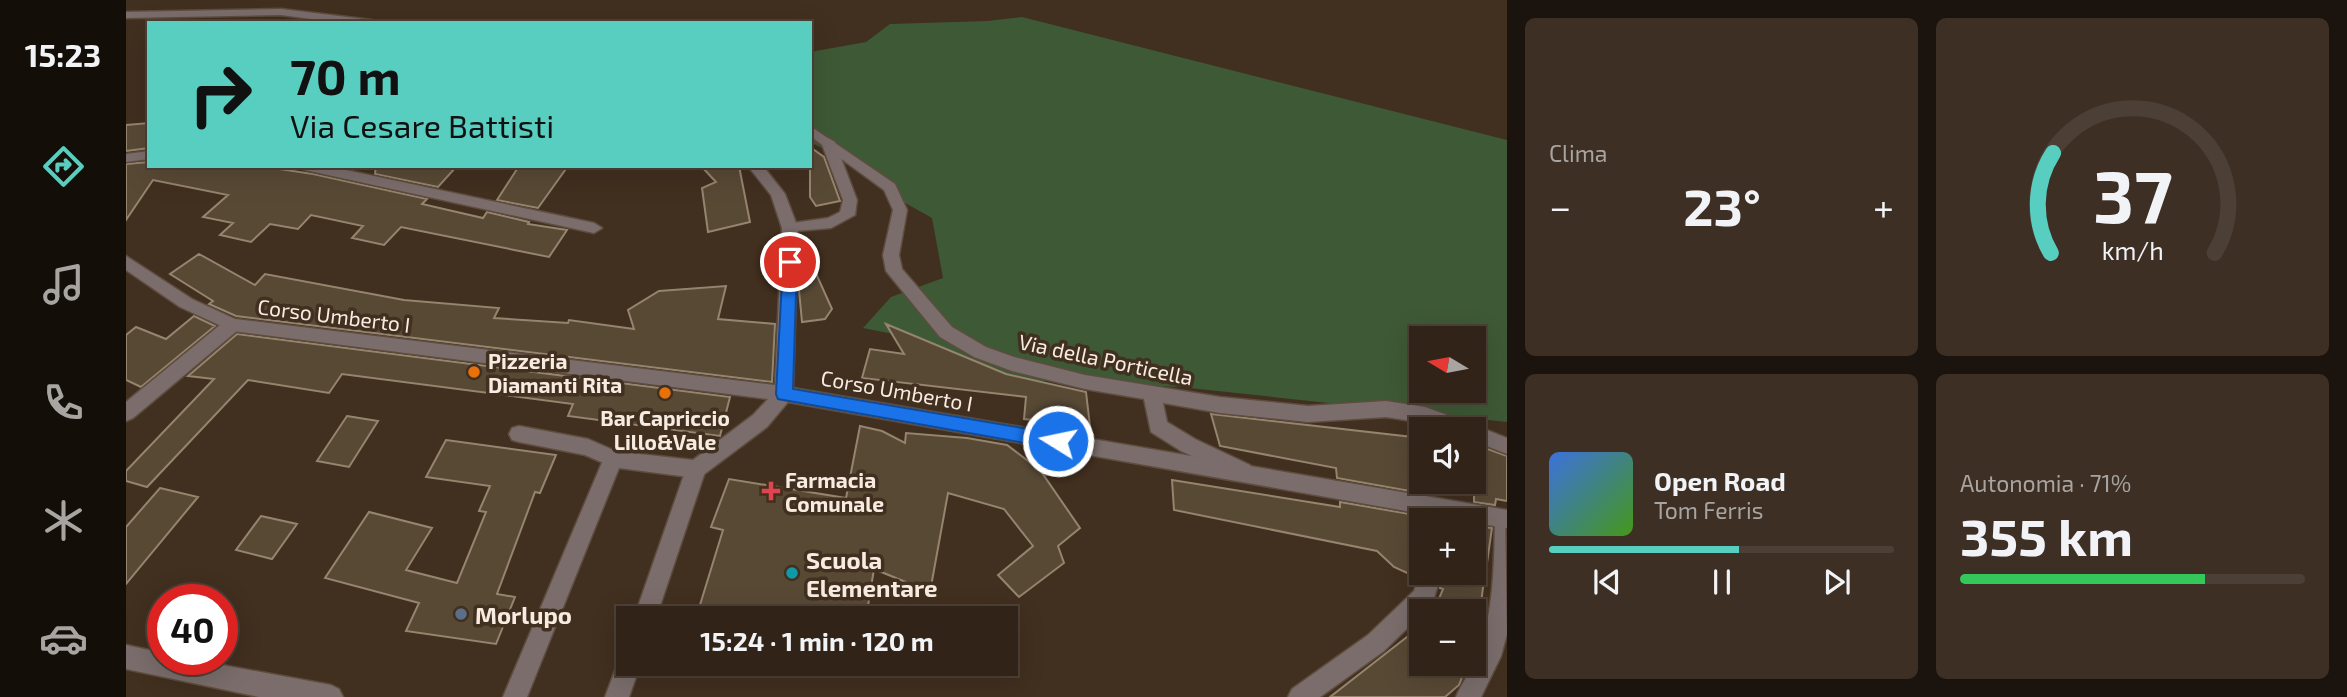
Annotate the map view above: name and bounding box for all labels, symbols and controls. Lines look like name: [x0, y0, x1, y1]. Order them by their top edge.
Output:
text: 15:23: [25, 35, 101, 73]
text: 70 m: [290, 46, 401, 105]
icon: right: [175, 49, 266, 140]
text: Via Cesare Battisti: [290, 106, 554, 144]
text: Clima: [1549, 139, 1607, 167]
icon: directions: [39, 142, 88, 191]
text: 37: [2093, 150, 2172, 238]
text: 23°: [1683, 174, 1761, 236]
text: −: [1549, 183, 1571, 229]
text: +: [1873, 183, 1894, 229]
pin: [760, 232, 820, 292]
text: km/h: [2101, 235, 2164, 265]
icon: arrive: [771, 243, 809, 281]
icon: music: [39, 260, 88, 309]
street label: Corso Umberto I: [256, 293, 412, 337]
north arrow: [1409, 326, 1486, 402]
map controls: [1409, 326, 1486, 676]
street label: Via della Porticella: [1017, 328, 1195, 390]
place label: Pizzeria Diamanti Rita: [488, 348, 622, 397]
marker: Pizzeria Diamanti Rita: [466, 364, 482, 380]
street label: Corso Umberto I: [819, 364, 975, 416]
icon: phone: [39, 378, 88, 427]
marker: Bar Capriccio Lillo&Vale: [657, 385, 673, 401]
position arrow: [1021, 404, 1095, 478]
place label: Bar Capriccio Lillo&Vale: [600, 405, 730, 454]
button: sound: [1409, 417, 1486, 494]
text: Open Road: [1654, 465, 1786, 496]
place label: Farmacia Comunale: [785, 467, 884, 516]
text: Autonomia · 71%: [1960, 469, 2131, 497]
marker: Farmacia Comunale: [763, 483, 779, 499]
icon: climate: [39, 496, 88, 545]
text: Tom Ferris: [1654, 496, 1763, 524]
text: 355 km: [1960, 504, 2133, 566]
button: +: [1409, 508, 1486, 585]
place label: Scuola Elementare: [806, 545, 937, 602]
icon: previous: [1588, 563, 1626, 601]
icon: pause: [1703, 563, 1741, 601]
icon: next: [1818, 563, 1856, 601]
marker: Scuola Elementare: [784, 565, 800, 581]
speed limit sign: 40: [147, 584, 238, 675]
button: −: [1409, 599, 1486, 676]
place label: Morlupo: [475, 600, 572, 629]
marker: Morlupo: [453, 606, 469, 622]
icon: car: [39, 614, 88, 663]
text: 15:24 · 1 min · 120 m: [700, 625, 934, 656]

